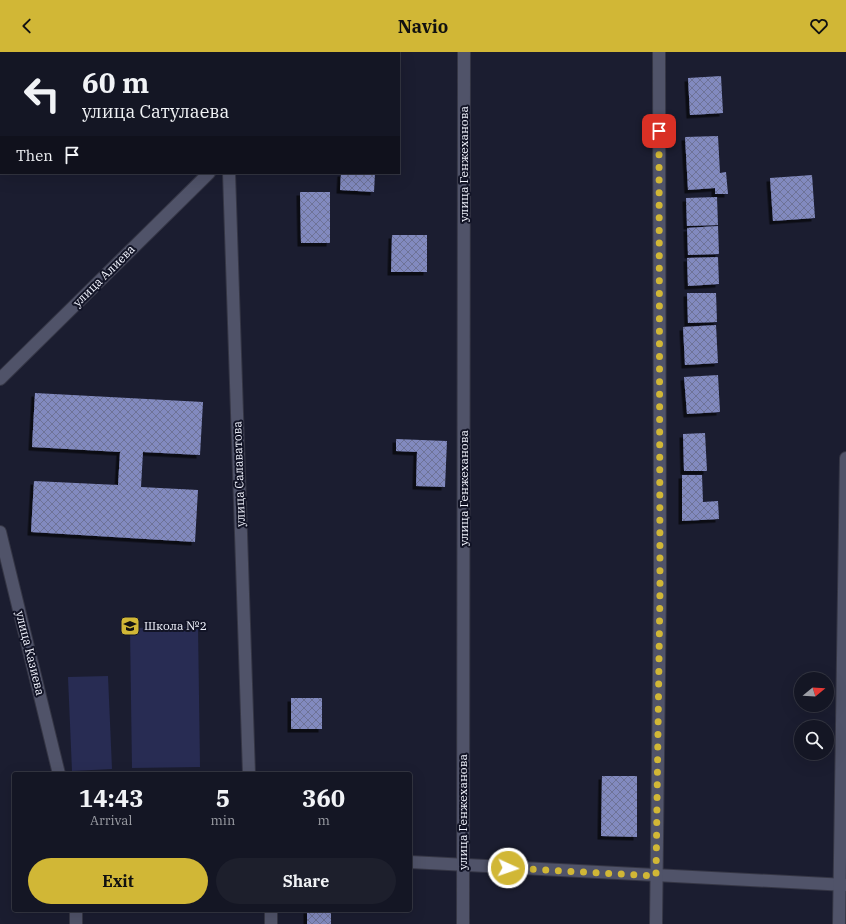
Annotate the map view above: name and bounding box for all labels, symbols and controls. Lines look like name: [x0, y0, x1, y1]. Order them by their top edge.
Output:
icon: back: [16, 15, 38, 37]
text: Navio: [398, 15, 448, 38]
icon: heart: [808, 15, 830, 37]
text: 60 m: [82, 64, 149, 101]
icon: left: [16, 68, 68, 120]
text: улица Сатулаева: [82, 100, 229, 123]
street label: улица Генжеханова: [456, 106, 471, 222]
pin: [642, 114, 676, 148]
icon: arrive: [648, 120, 670, 142]
icon: arrive: [61, 144, 83, 166]
text: Then: [16, 146, 53, 165]
street label: улица Алиева: [69, 241, 138, 310]
street label: улица Салаватова: [229, 420, 248, 527]
street label: улица Генжеханова: [456, 430, 471, 546]
street label: улица Казиева: [13, 609, 48, 697]
school or university icon: Школа №2: [119, 615, 141, 637]
place label: Школа №2: [144, 618, 207, 633]
north arrow: [794, 672, 834, 712]
map controls: [794, 672, 834, 760]
button: search: [794, 720, 834, 760]
street label: улица Генжеханова: [455, 754, 470, 870]
text: 14:43: [79, 782, 144, 814]
text: 5: [216, 782, 230, 814]
text: 360: [302, 782, 345, 814]
text: Arrival: [90, 812, 132, 829]
text: min: [210, 812, 235, 829]
text: m: [317, 812, 330, 829]
position arrow: [487, 847, 529, 889]
button: Exit: [28, 858, 208, 904]
button: Share: [216, 858, 396, 904]

